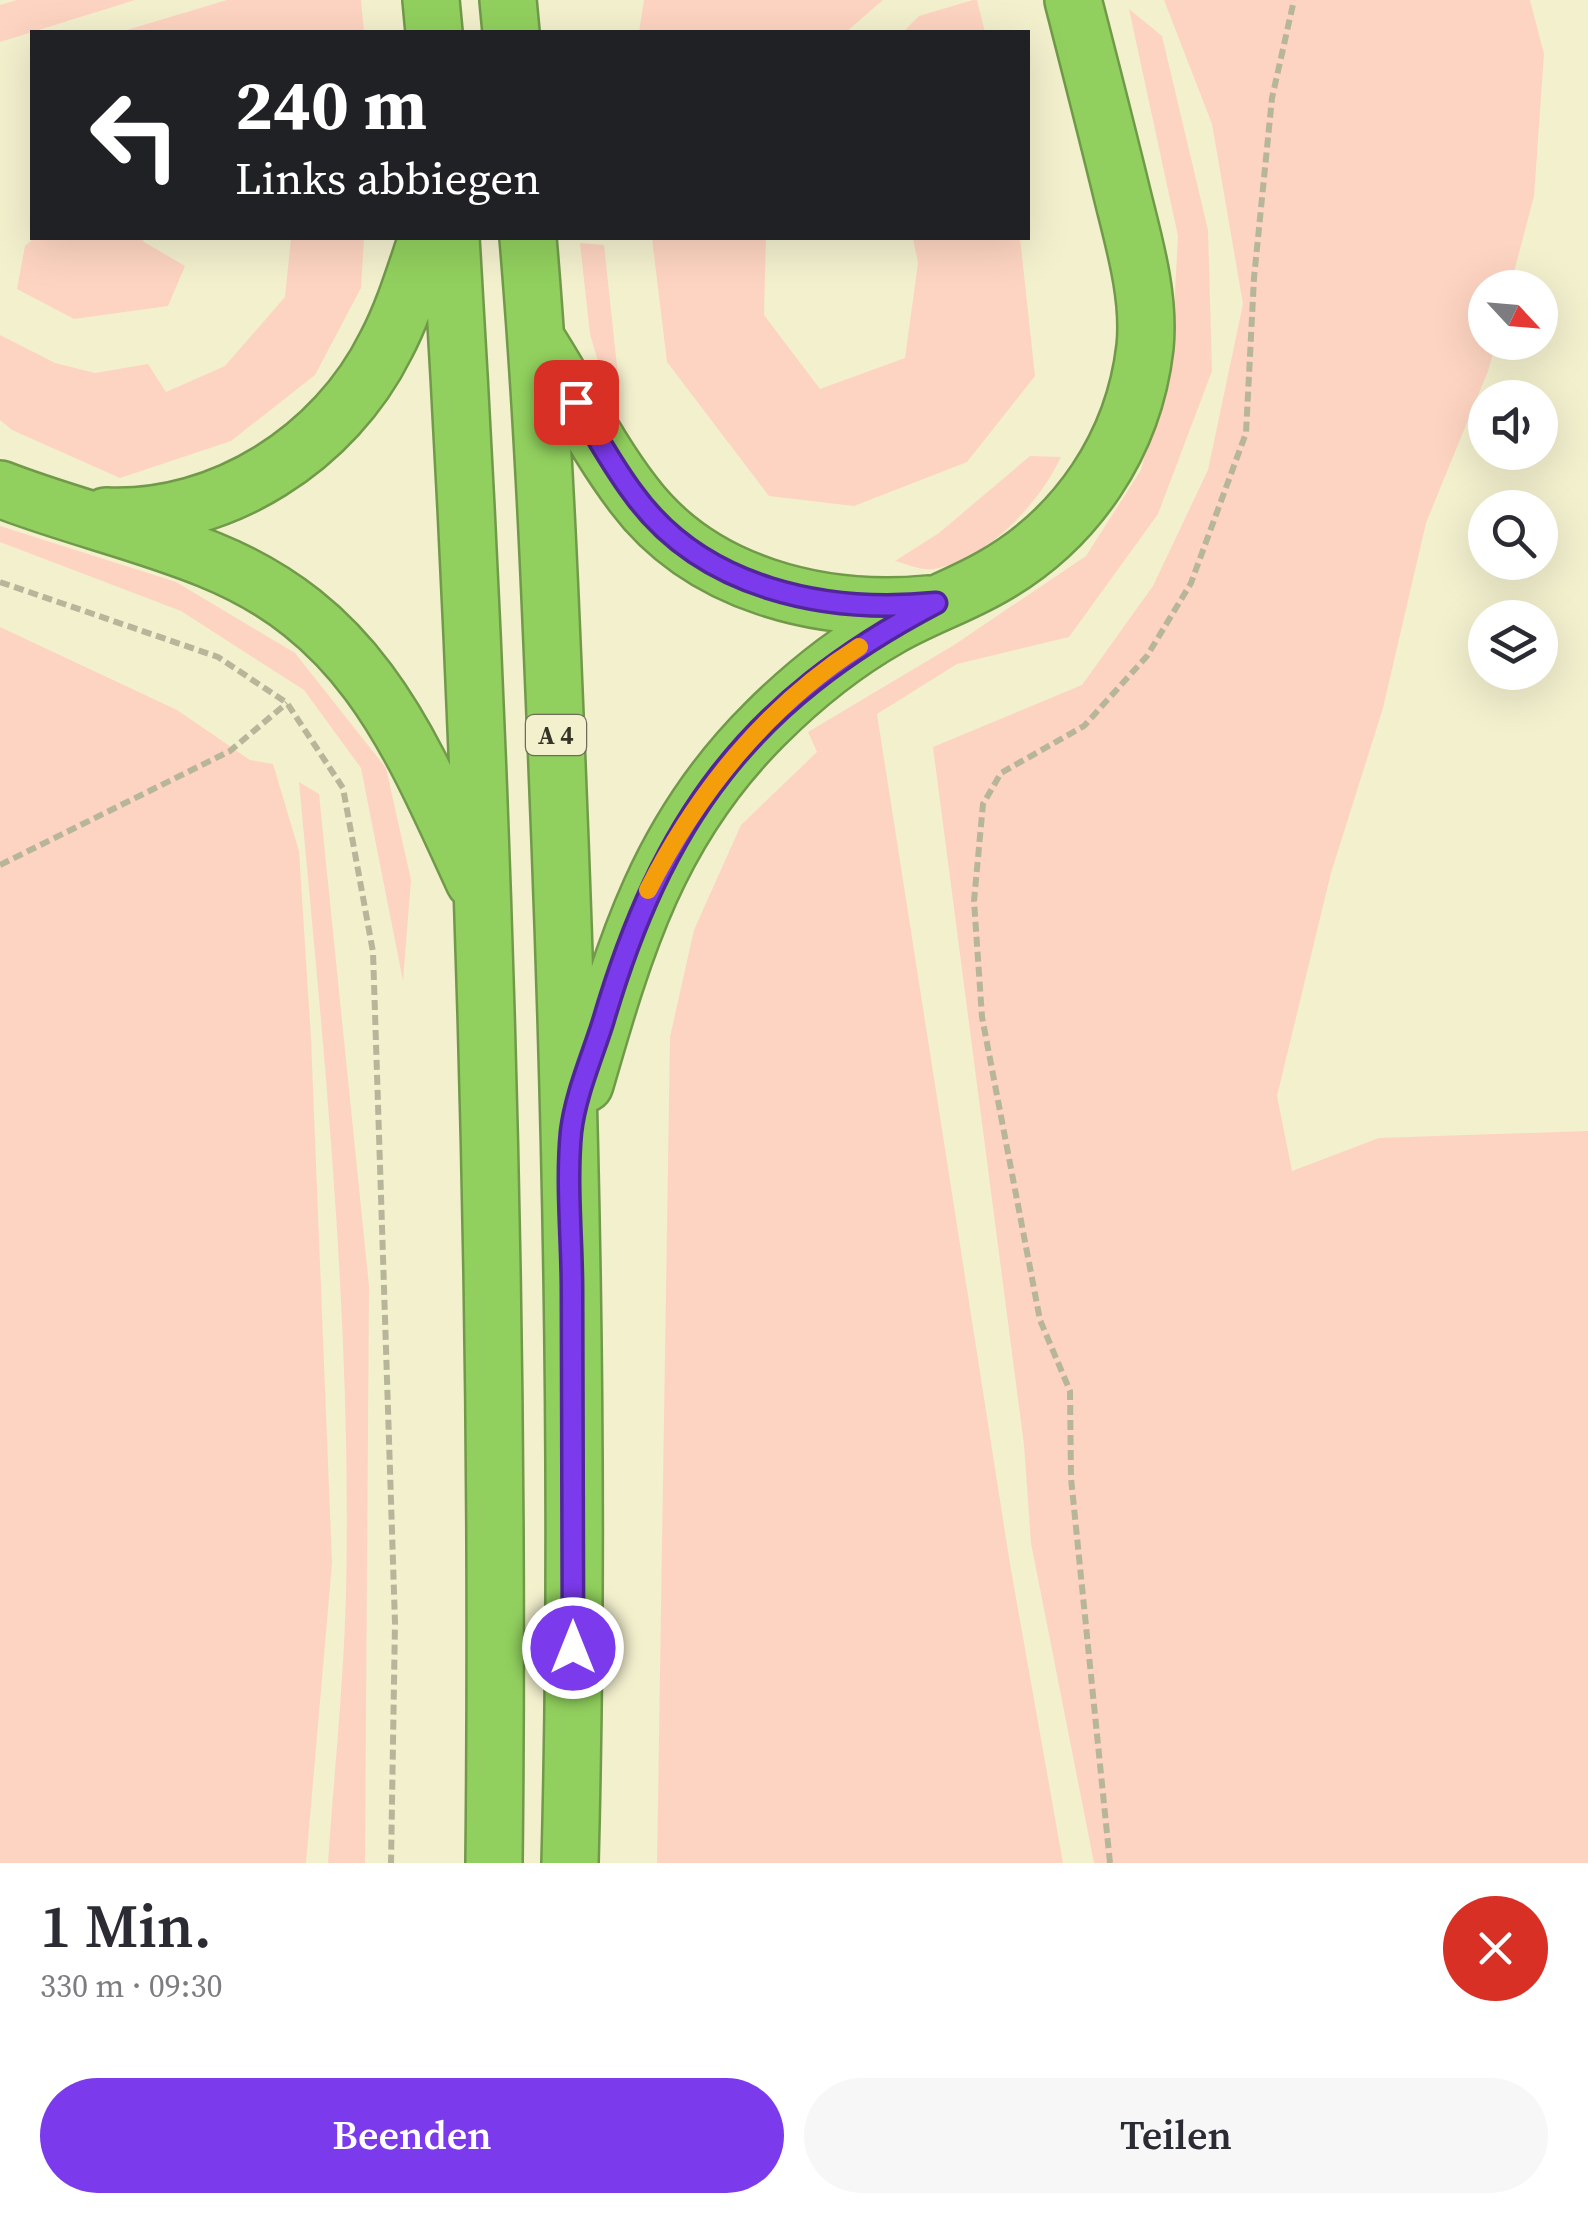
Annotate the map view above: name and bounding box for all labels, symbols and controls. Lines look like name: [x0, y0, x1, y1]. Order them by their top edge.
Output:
text: 240 m: [235, 56, 427, 152]
icon: left: [70, 70, 200, 200]
text: Links abbiegen: [235, 147, 541, 209]
north arrow: [1468, 270, 1558, 360]
map controls: [1468, 270, 1558, 690]
pin: [534, 360, 619, 445]
icon: arrive: [549, 375, 604, 430]
button: sound: [1468, 380, 1558, 470]
button: search: [1468, 490, 1558, 580]
button: layers: [1468, 600, 1558, 690]
road number: A 4: [526, 715, 586, 755]
position arrow: [521, 1596, 625, 1700]
text: 1 Min.: [40, 1885, 212, 1967]
button: close: [1443, 1896, 1548, 2001]
text: 330 m · 09:30: [40, 1964, 222, 2008]
button: Beenden: [40, 2078, 784, 2193]
button: Teilen: [804, 2078, 1548, 2193]

